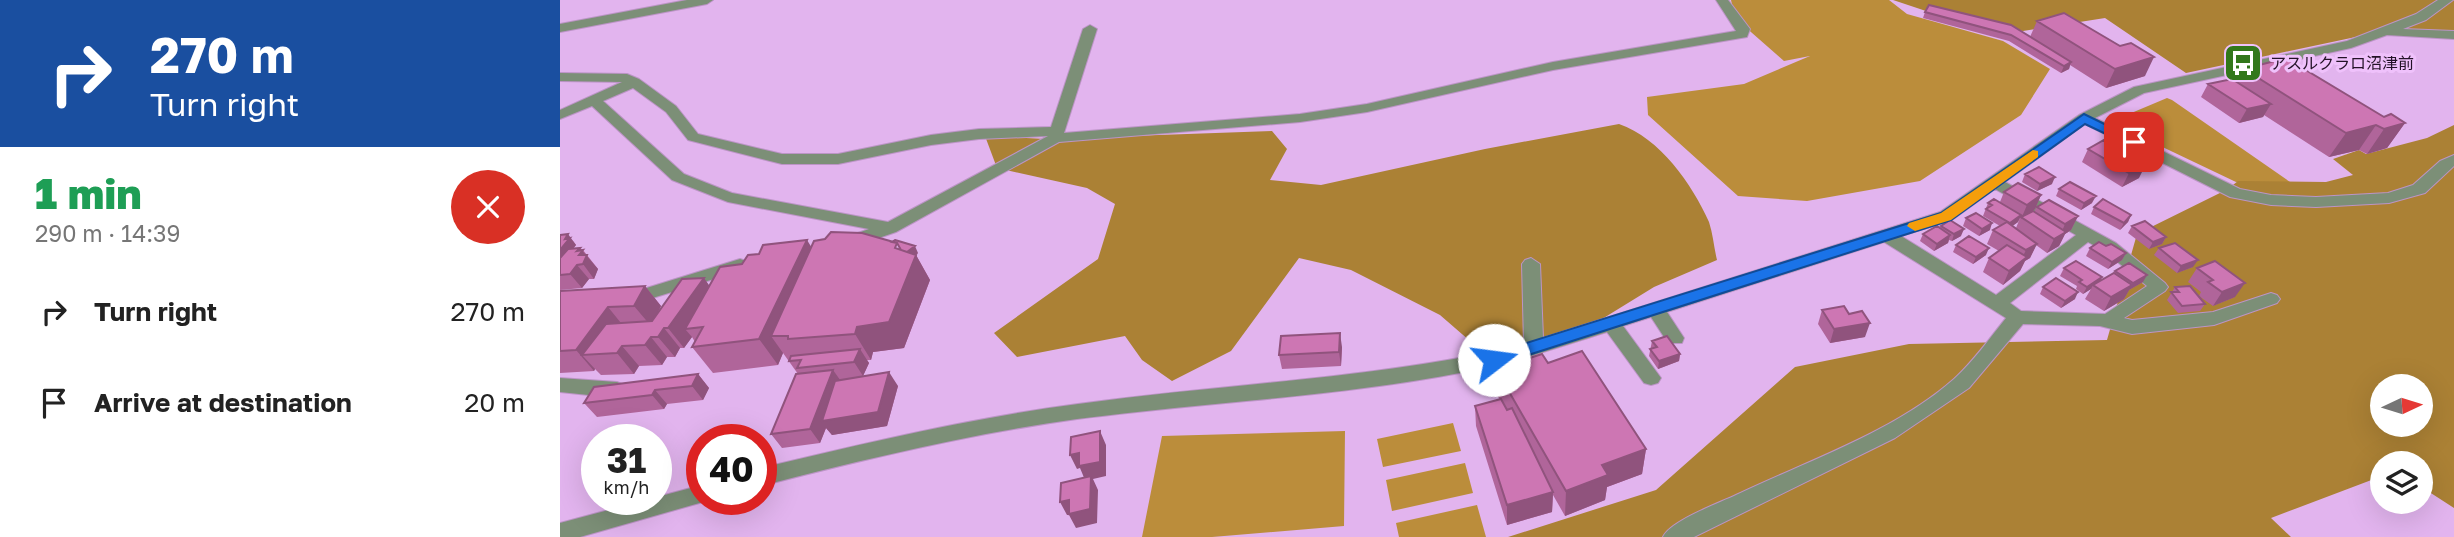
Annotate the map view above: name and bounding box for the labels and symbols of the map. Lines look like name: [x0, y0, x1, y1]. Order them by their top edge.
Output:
bus stop icon: アスルクラロ沼津前: [2222, 42, 2264, 84]
place label: アスルクラロ沼津前: [2270, 53, 2414, 73]
pin: [2104, 112, 2164, 172]
position arrow: [1457, 323, 1531, 397]
north arrow: [2370, 374, 2432, 438]
speed limit sign: 40: [686, 424, 777, 515]

